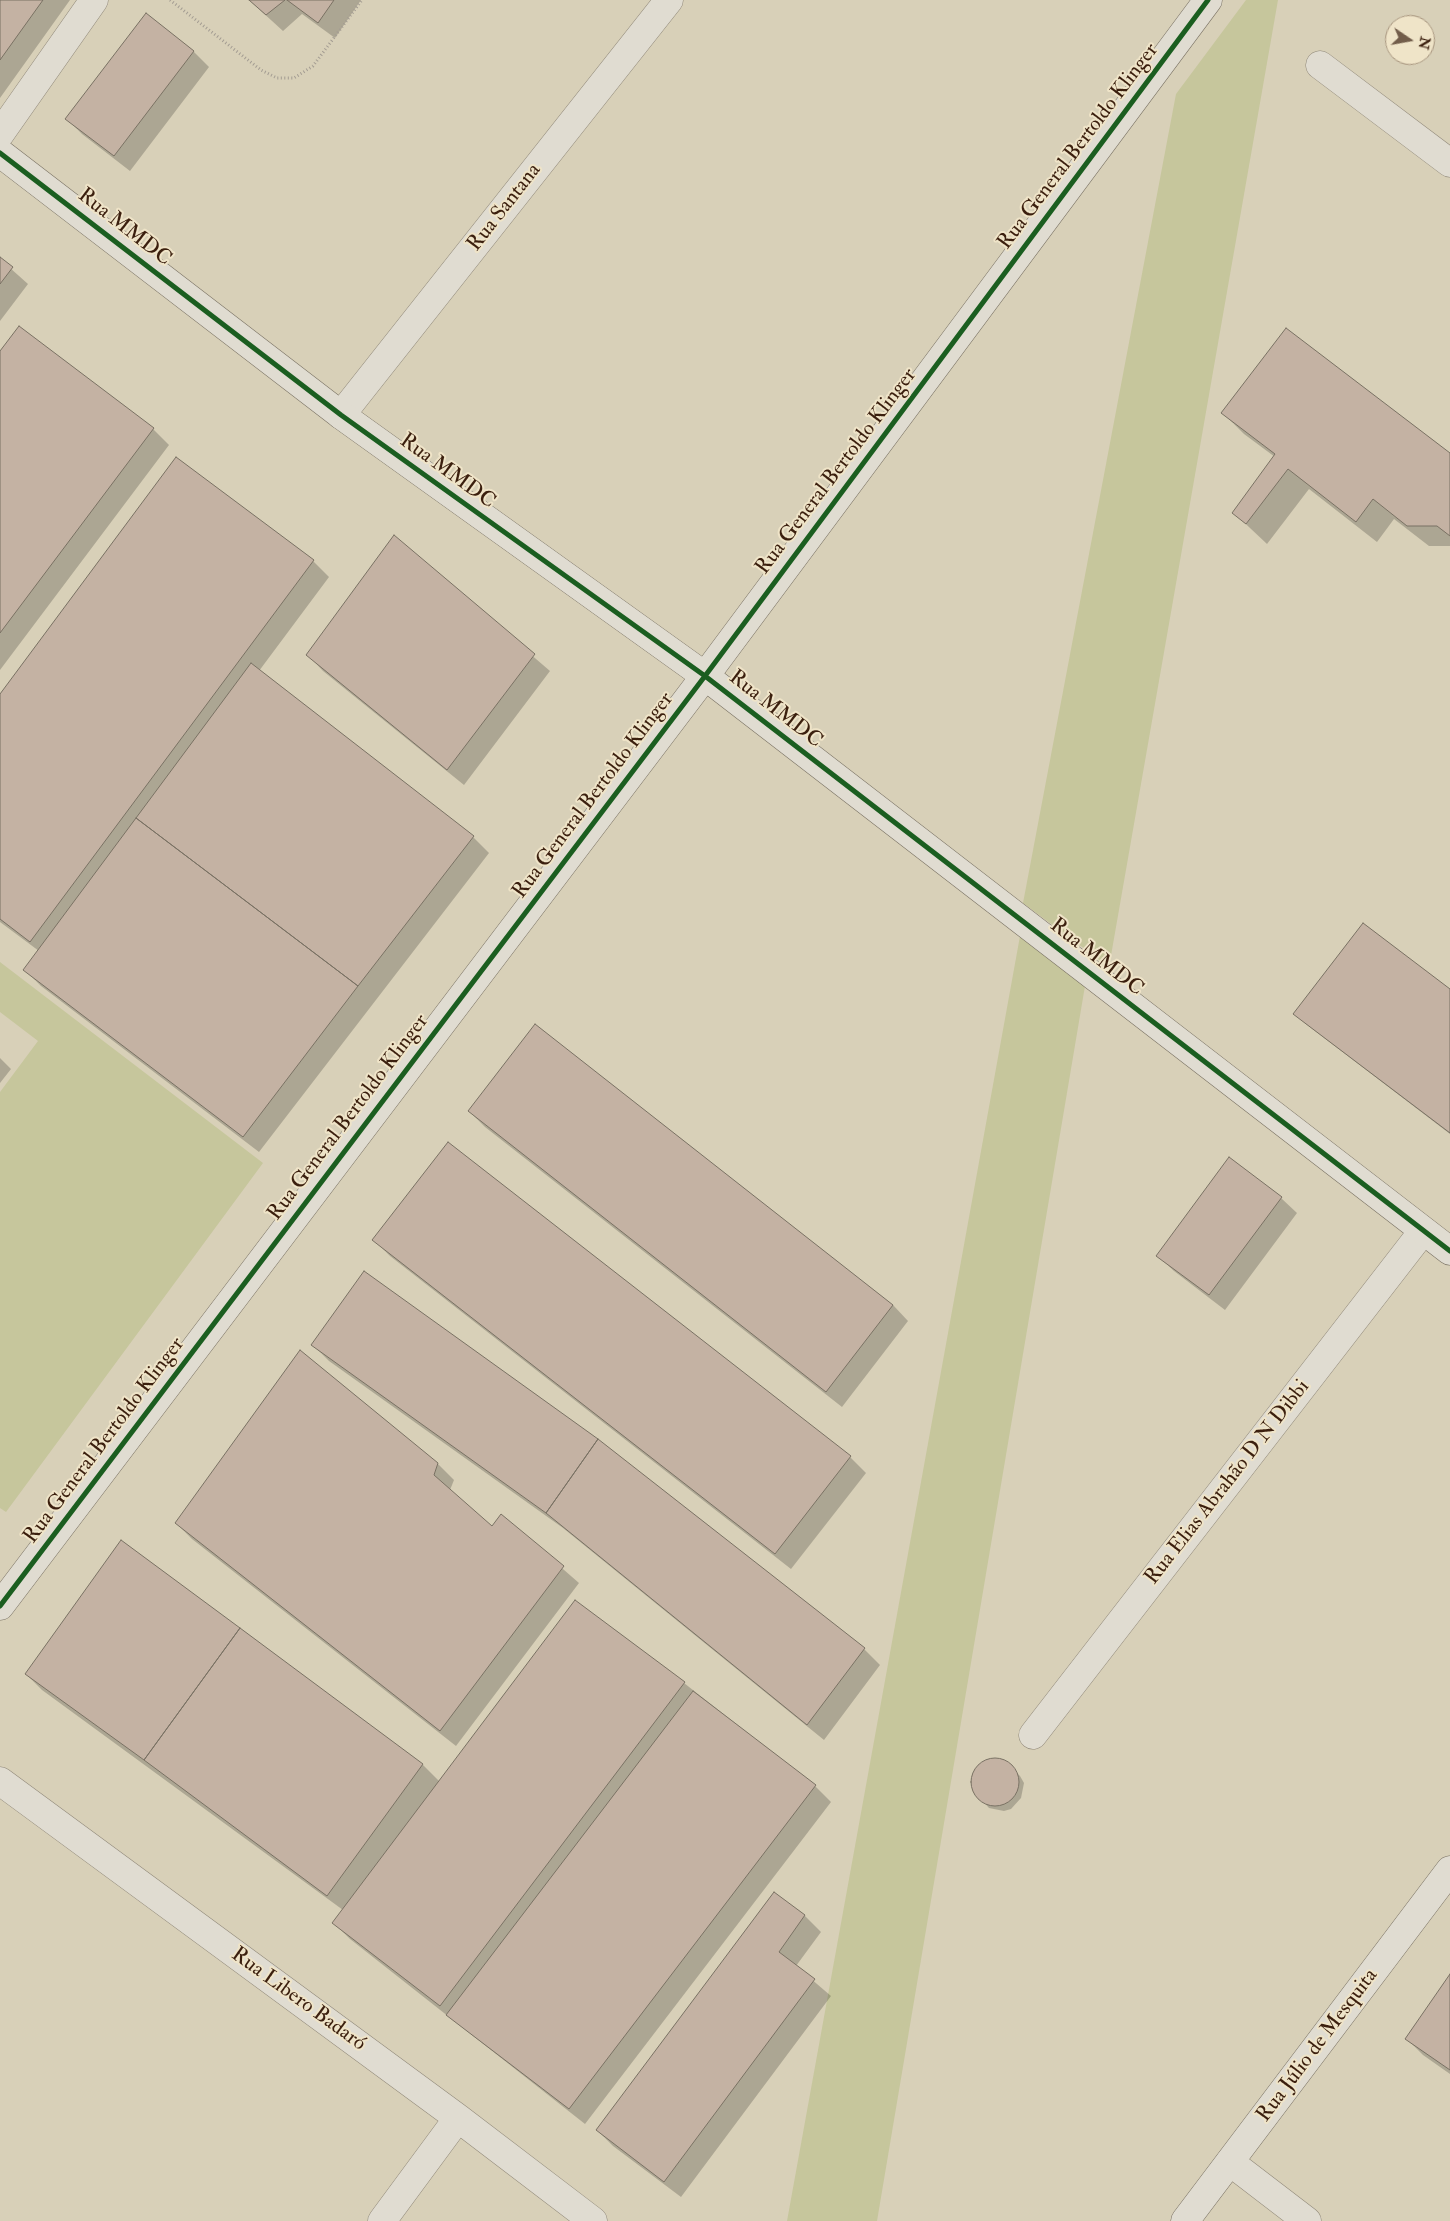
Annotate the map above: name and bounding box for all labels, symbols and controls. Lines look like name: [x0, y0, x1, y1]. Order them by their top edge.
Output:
north arrow: [1385, 15, 1435, 65]
text: N: [1415, 35, 1434, 51]
street label: Rua General Bertoldo Klinger: [993, 39, 1165, 255]
street label: Rua Santana: [463, 159, 547, 257]
street label: Rua MMDC: [72, 184, 176, 272]
street label: Rua General Bertoldo Klinger: [751, 364, 923, 580]
street label: Rua MMDC: [394, 429, 500, 515]
street label: Rua MMDC: [723, 666, 827, 754]
street label: Rua General Bertoldo Klinger: [508, 688, 680, 904]
street label: Rua MMDC: [1044, 914, 1148, 1002]
street label: Rua General Bertoldo Klinger: [263, 1010, 435, 1226]
street label: Rua General Bertoldo Klinger: [19, 1333, 191, 1549]
street label: Rua Elias Abrahão D N Dibbi: [1140, 1376, 1316, 1590]
street label: Rua Libero Badaró: [226, 1943, 370, 2057]
street label: Rua Júlio de Mesquita: [1252, 1964, 1384, 2128]

